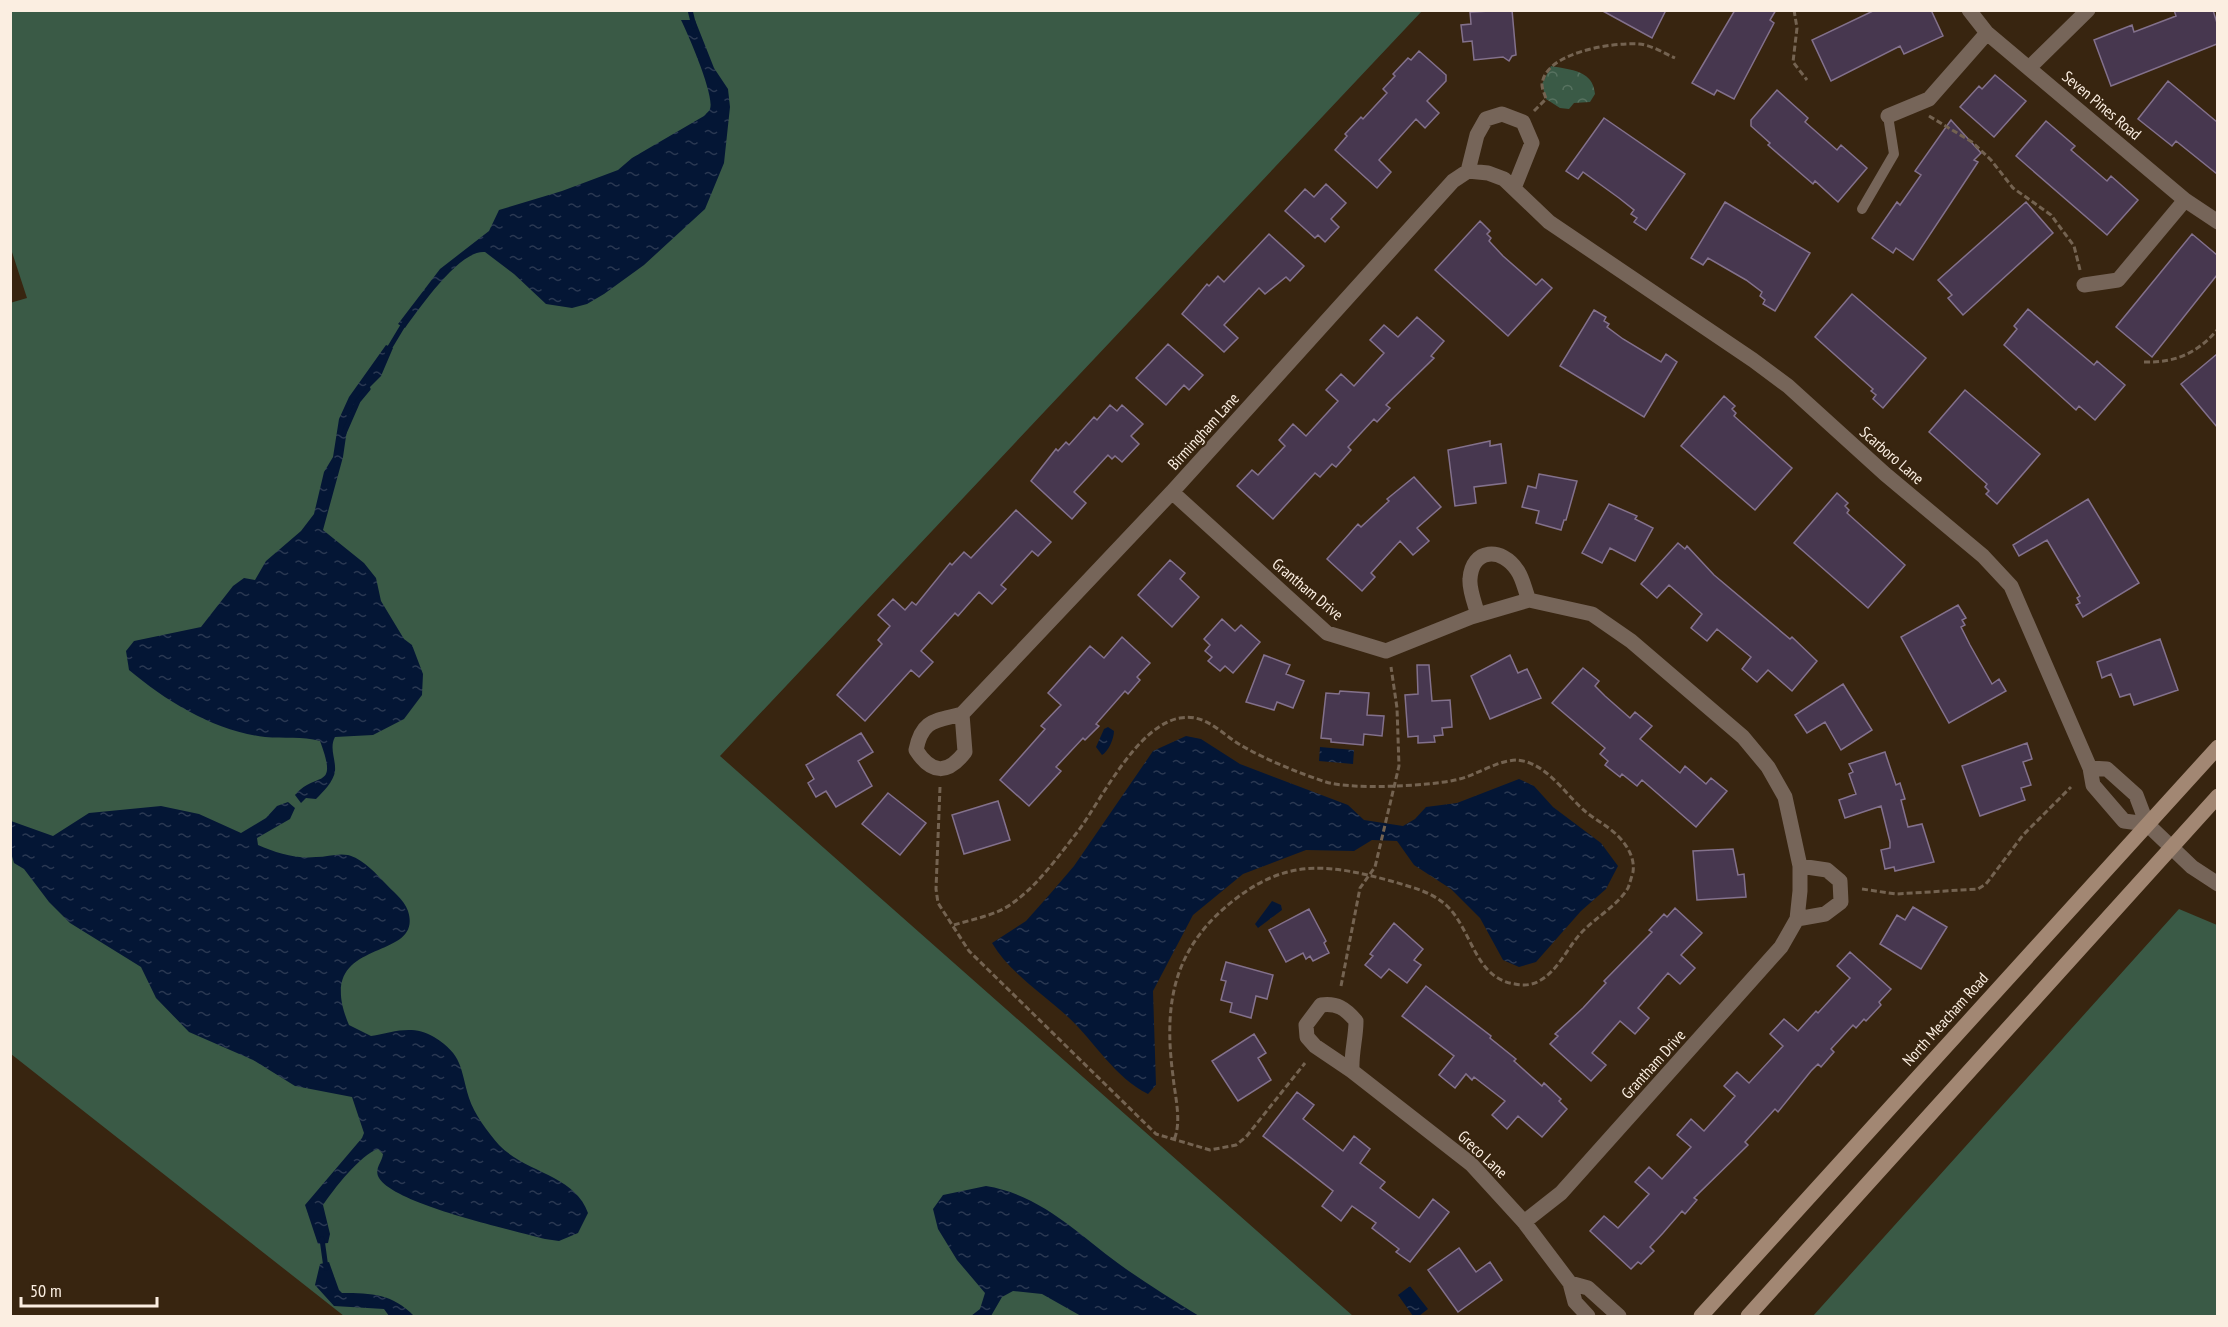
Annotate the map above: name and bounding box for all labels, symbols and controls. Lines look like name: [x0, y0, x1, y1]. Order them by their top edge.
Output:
street label: Seven Pines Road: [2058, 66, 2146, 144]
street label: Birmingham Lane: [1163, 388, 1243, 474]
street label: Scarboro Lane: [1856, 422, 1928, 488]
street label: Grantham Drive: [1268, 554, 1348, 624]
street label: North Meacham Road: [1898, 968, 1992, 1070]
street label: Grantham Drive: [1617, 1025, 1689, 1103]
street label: Greco Lane: [1454, 1126, 1512, 1182]
scale bar: [21, 1270, 158, 1308]
text: 50 m: [30, 1279, 62, 1302]

